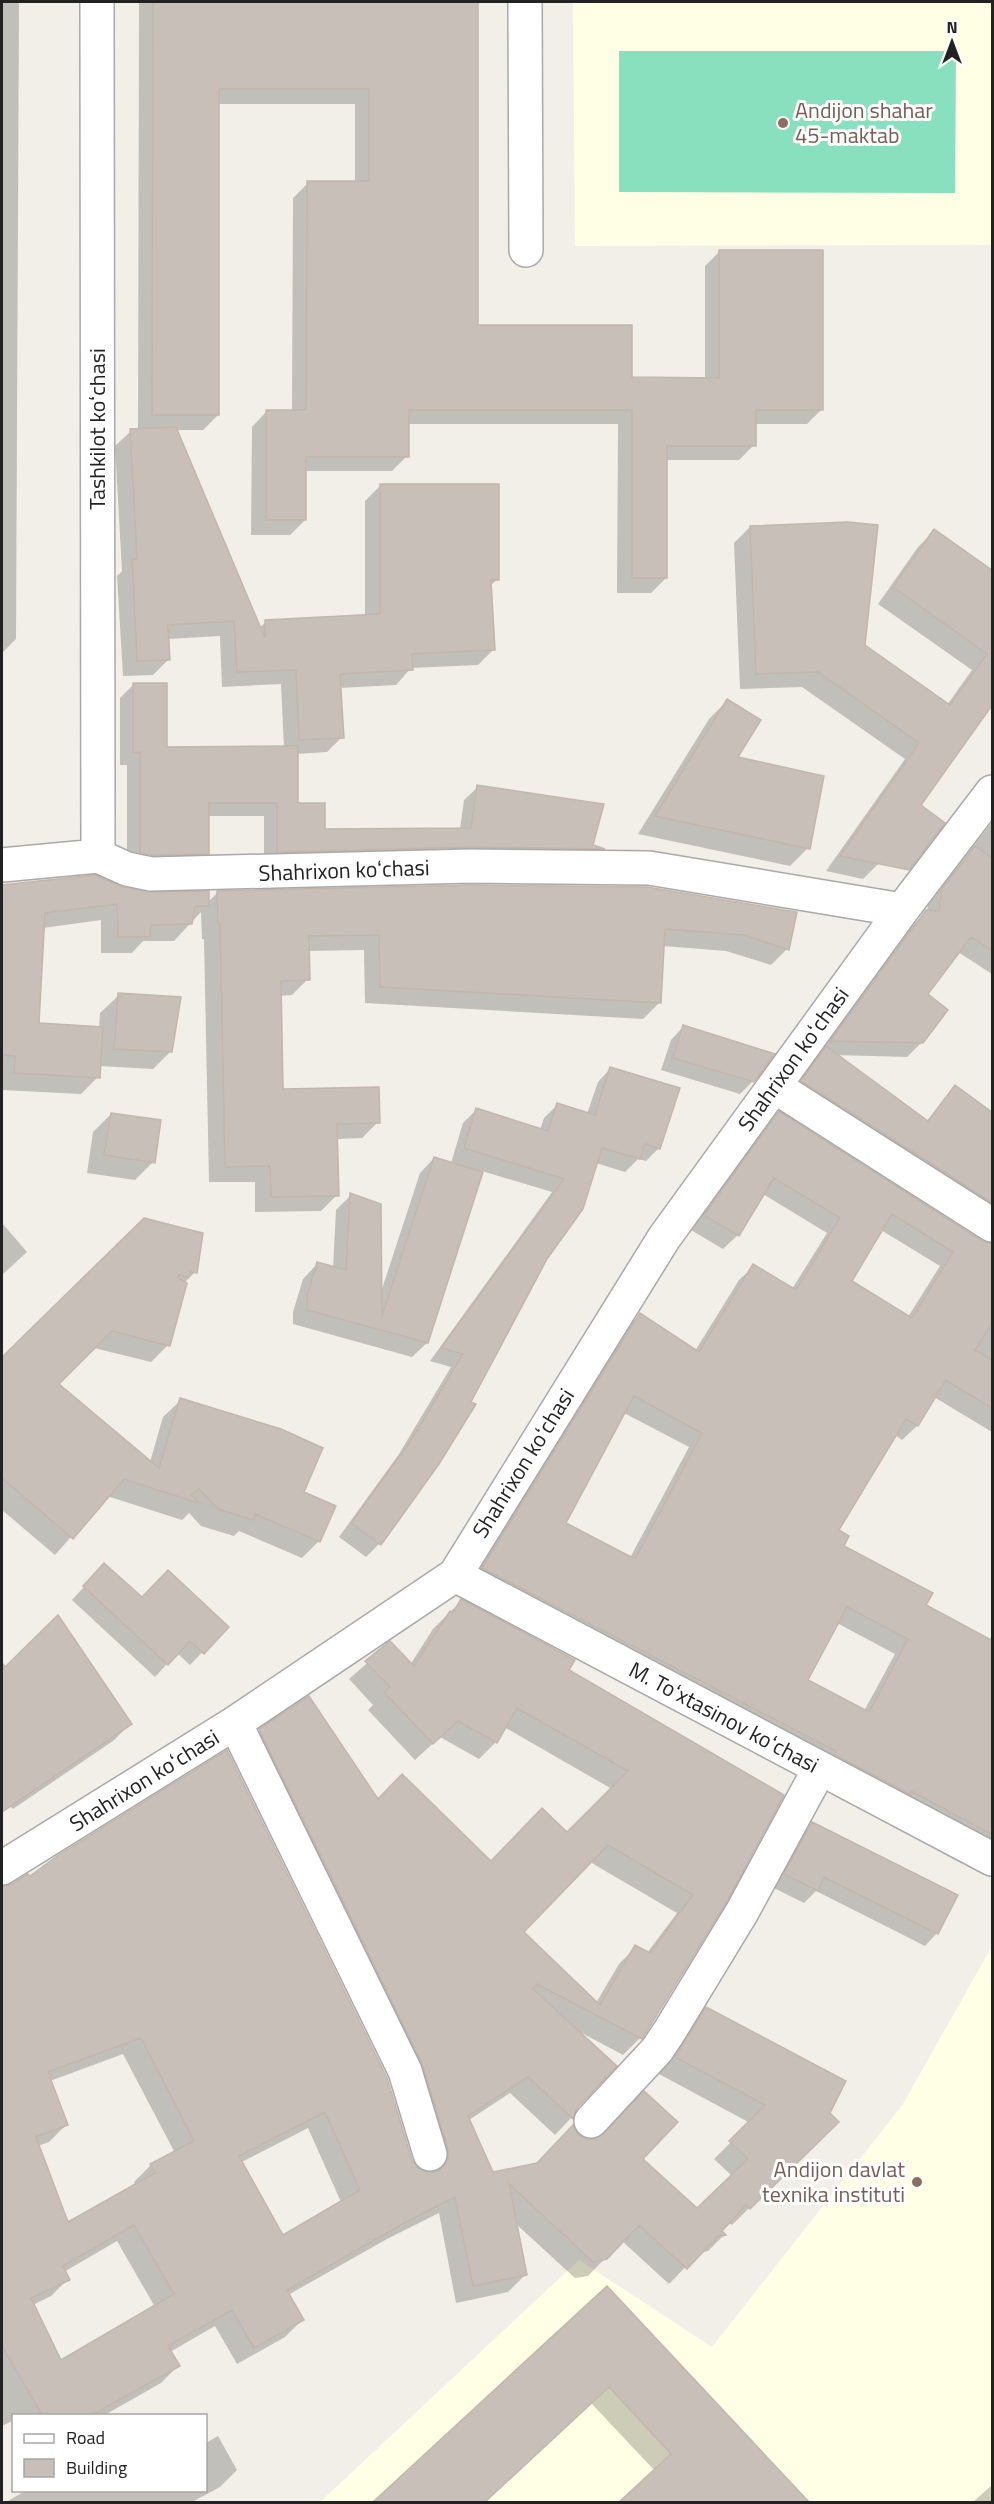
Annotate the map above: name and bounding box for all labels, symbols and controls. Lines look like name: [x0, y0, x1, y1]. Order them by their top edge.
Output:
north arrow: [922, 12, 982, 72]
text: N: [946, 15, 958, 39]
place label: Andijon shahar 45-maktab: [795, 93, 933, 152]
marker: Andijon shahar 45-maktab: [776, 116, 790, 130]
street label: Tashkilot koʻchasi: [80, 348, 114, 510]
street label: Shahrixon koʻchasi: [258, 850, 430, 890]
street label: Shahrixon koʻchasi: [729, 980, 857, 1138]
street label: Shahrixon koʻchasi: [463, 1381, 583, 1545]
street label: M. Toʻxtasinov koʻchasi: [623, 1653, 825, 1781]
street label: Shahrixon koʻchasi: [62, 1720, 226, 1840]
place label: Andijon davlat texnika instituti: [762, 2152, 905, 2211]
marker: Andijon davlat texnika instituti: [910, 2175, 924, 2189]
legend: [12, 2414, 207, 2492]
text: Road: [66, 2424, 105, 2451]
text: Building: [66, 2454, 127, 2481]

